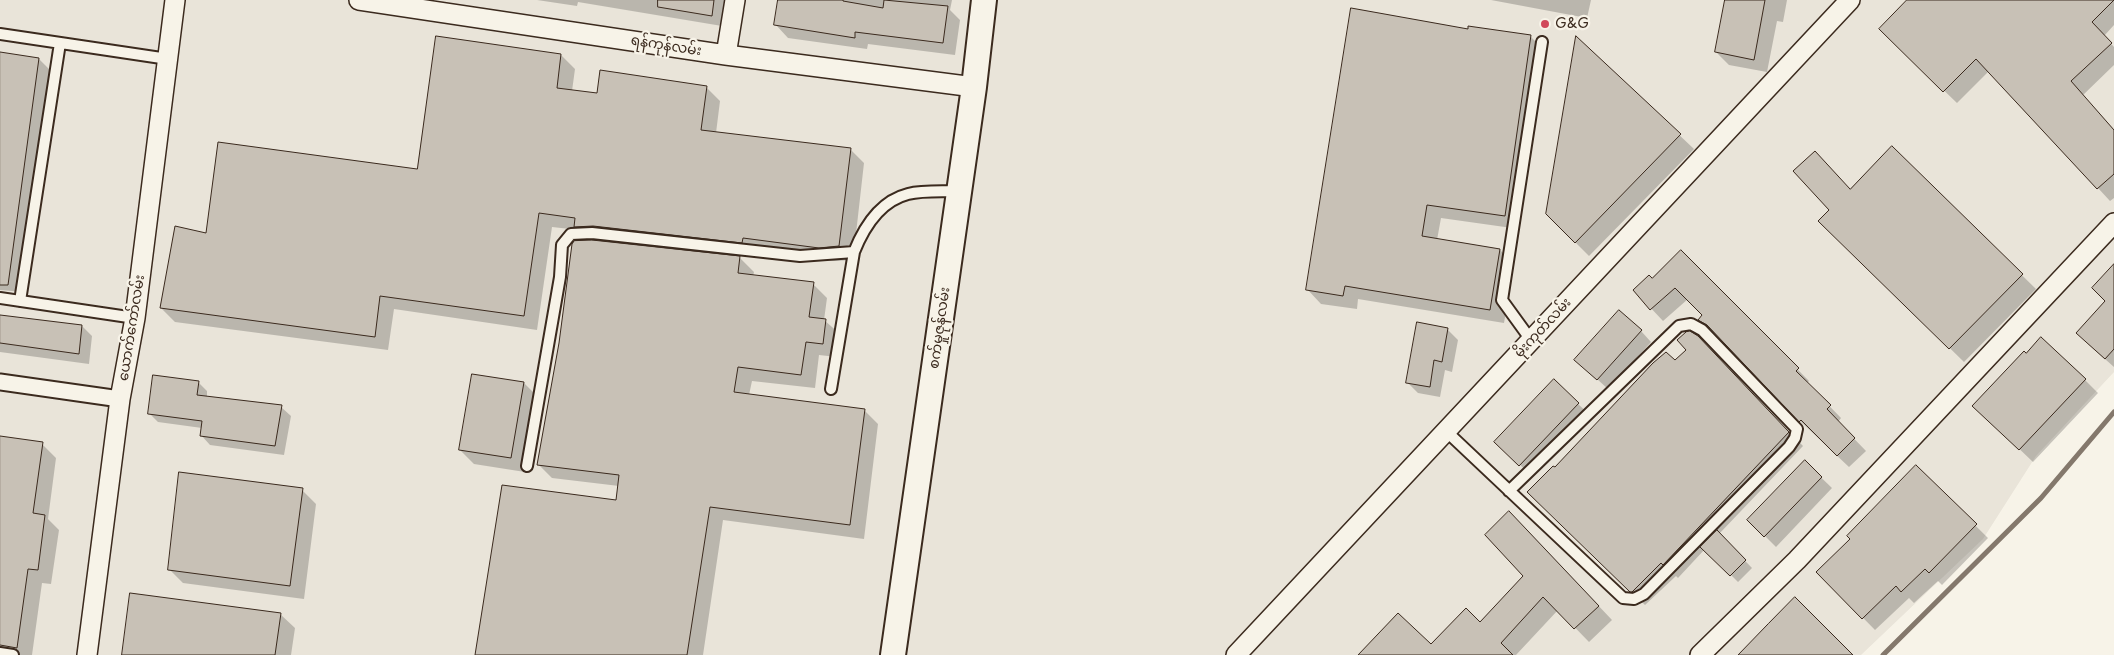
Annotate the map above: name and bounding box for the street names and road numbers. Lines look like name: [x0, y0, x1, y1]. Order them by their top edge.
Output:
street label: ရန်ကုန်လမ်း: [629, 32, 703, 60]
street label: ယောက်ကော်လမ်း: [115, 274, 149, 382]
street label: စက်မှုဇုန်လမ်း: [926, 286, 954, 370]
street label: မိုးကုတ်လမ်း: [1511, 295, 1575, 361]

